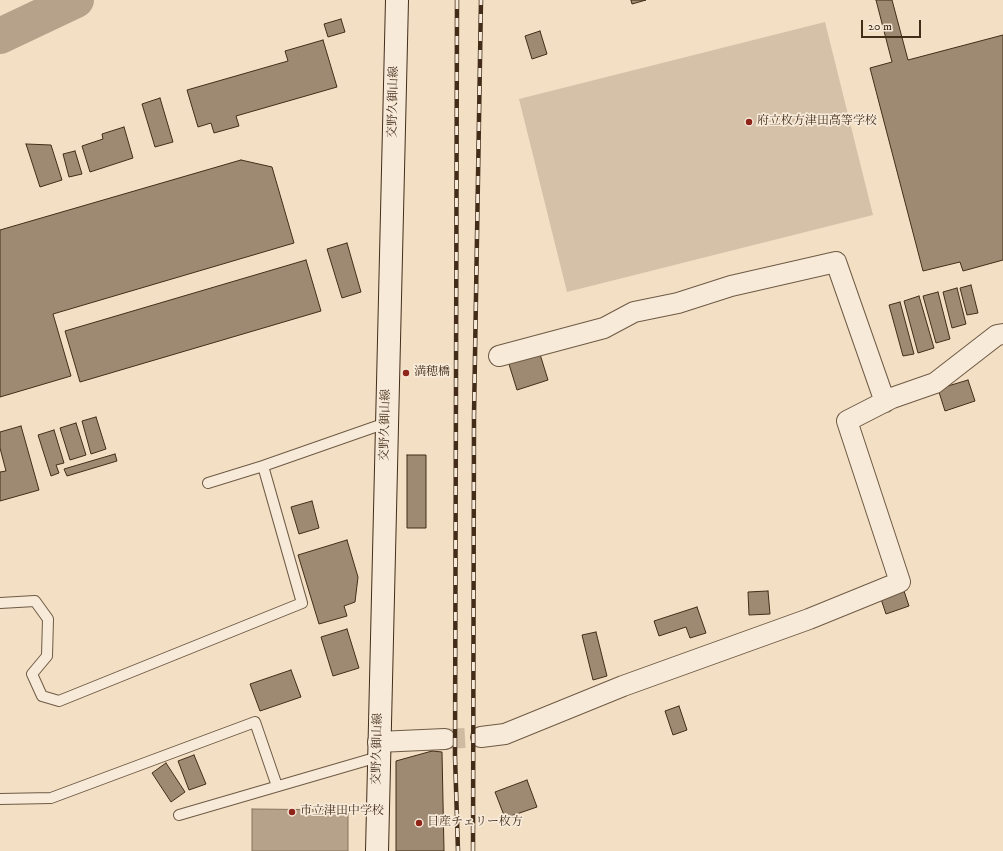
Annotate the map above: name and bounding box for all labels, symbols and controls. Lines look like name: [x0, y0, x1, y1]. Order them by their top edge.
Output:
scale bar: [863, 12, 923, 38]
text: 20 m: [868, 19, 892, 34]
street label: 交野久御山線: [386, 66, 402, 138]
place label: 府立枚方津田高等学校: [757, 115, 877, 129]
marker: 府立枚方津田高等学校: [744, 117, 754, 127]
place label: 満穂橋: [414, 366, 450, 380]
marker: 満穂橋: [401, 368, 411, 378]
street label: 交野久御山線: [378, 389, 394, 461]
street label: 交野久御山線: [370, 713, 386, 785]
place label: 市立津田中学校: [300, 805, 384, 819]
marker: 市立津田中学校: [287, 807, 297, 817]
place label: 日産チェリー枚方: [427, 816, 523, 830]
marker: 日産チェリー枚方: [414, 818, 424, 828]

